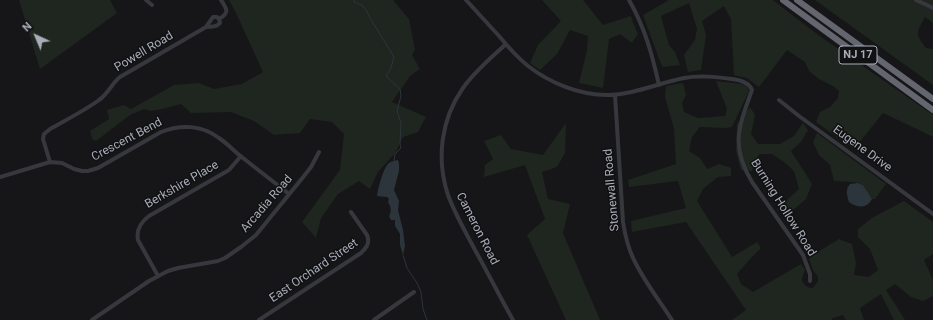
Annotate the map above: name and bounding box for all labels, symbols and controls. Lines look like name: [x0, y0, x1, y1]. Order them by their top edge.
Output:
north arrow: [16, 16, 56, 56]
text: N: [20, 20, 35, 34]
street label: Powell Road: [112, 29, 176, 75]
road number: NJ 17: [839, 46, 877, 64]
street label: Crescent Bend: [89, 115, 165, 165]
street label: Eugene Drive: [830, 123, 894, 175]
street label: Stonewall Road: [601, 148, 623, 232]
street label: Burning Hollow Road: [747, 157, 819, 259]
street label: Berkshire Place: [143, 158, 221, 212]
street label: Arcadia Road: [238, 172, 296, 236]
street label: Cameron Road: [453, 190, 501, 268]
street label: East Orchard Street: [267, 236, 361, 306]

